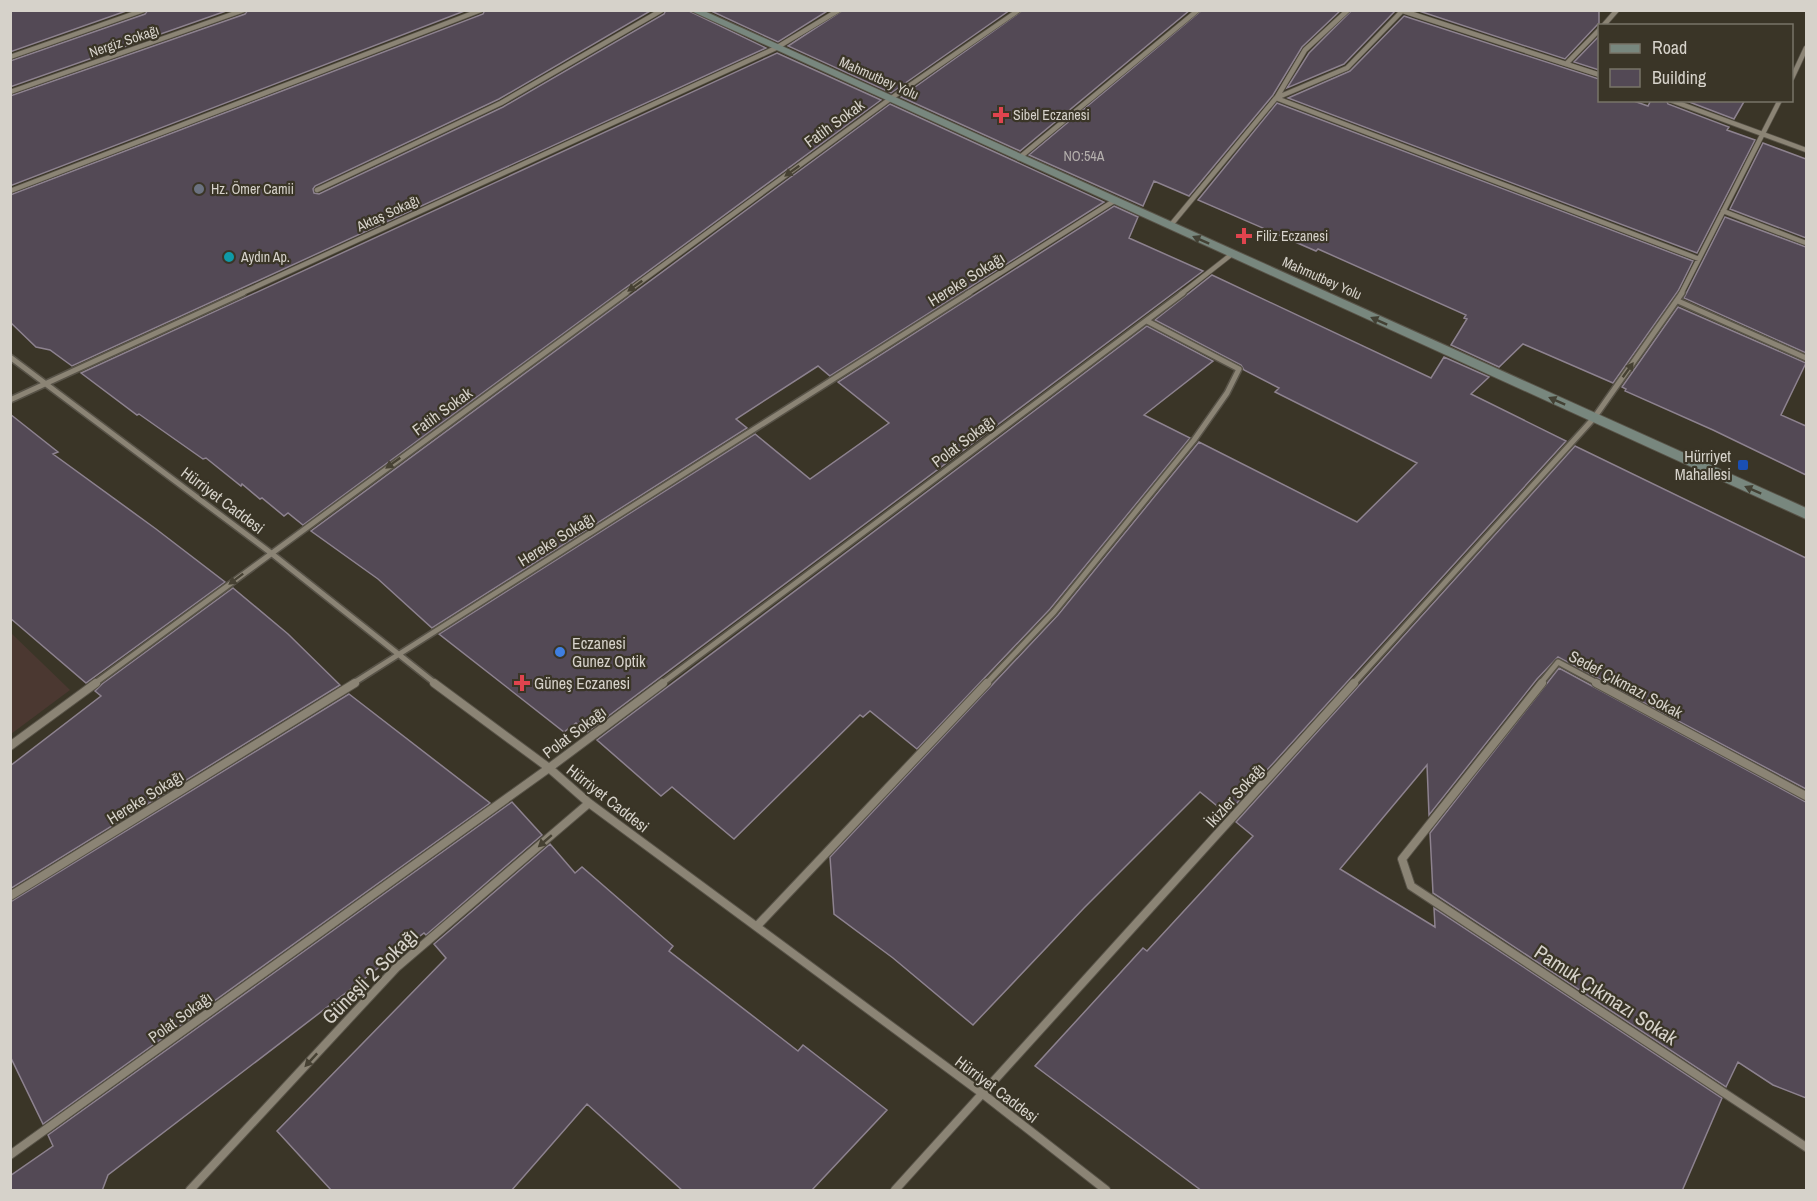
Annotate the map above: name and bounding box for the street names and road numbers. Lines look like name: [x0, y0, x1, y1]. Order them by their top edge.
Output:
street label: Nergiz Sokağı: [87, 21, 161, 61]
street label: Mahmutbey Yolu: [836, 52, 922, 104]
street label: Fatih Sokak: [799, 93, 869, 152]
street label: Aktaş Sokağı: [353, 191, 422, 236]
street label: Hereke Sokağı: [923, 247, 1009, 311]
street label: Mahmutbey Yolu: [1279, 252, 1365, 304]
street label: Fatih Sokak: [407, 381, 477, 440]
street label: Polat Sokağı: [927, 410, 999, 472]
street label: Hürriyet Caddesi: [177, 461, 269, 539]
street label: Hereke Sokağı: [513, 507, 599, 571]
street label: Sedef Çıkmazı Sokak: [1565, 645, 1687, 724]
street label: Polat Sokağı: [538, 701, 610, 763]
street label: İkizler Sokağı: [1200, 758, 1270, 832]
street label: Hürriyet Caddesi: [562, 759, 654, 837]
street label: Hereke Sokağı: [102, 765, 188, 829]
street label: Güneşli 2 Sokağı: [316, 922, 424, 1030]
street label: Pamuk Çıkmazı Sokak: [1529, 938, 1684, 1052]
street label: Polat Sokağı: [143, 986, 217, 1048]
street label: Hürriyet Caddesi: [951, 1050, 1043, 1128]

